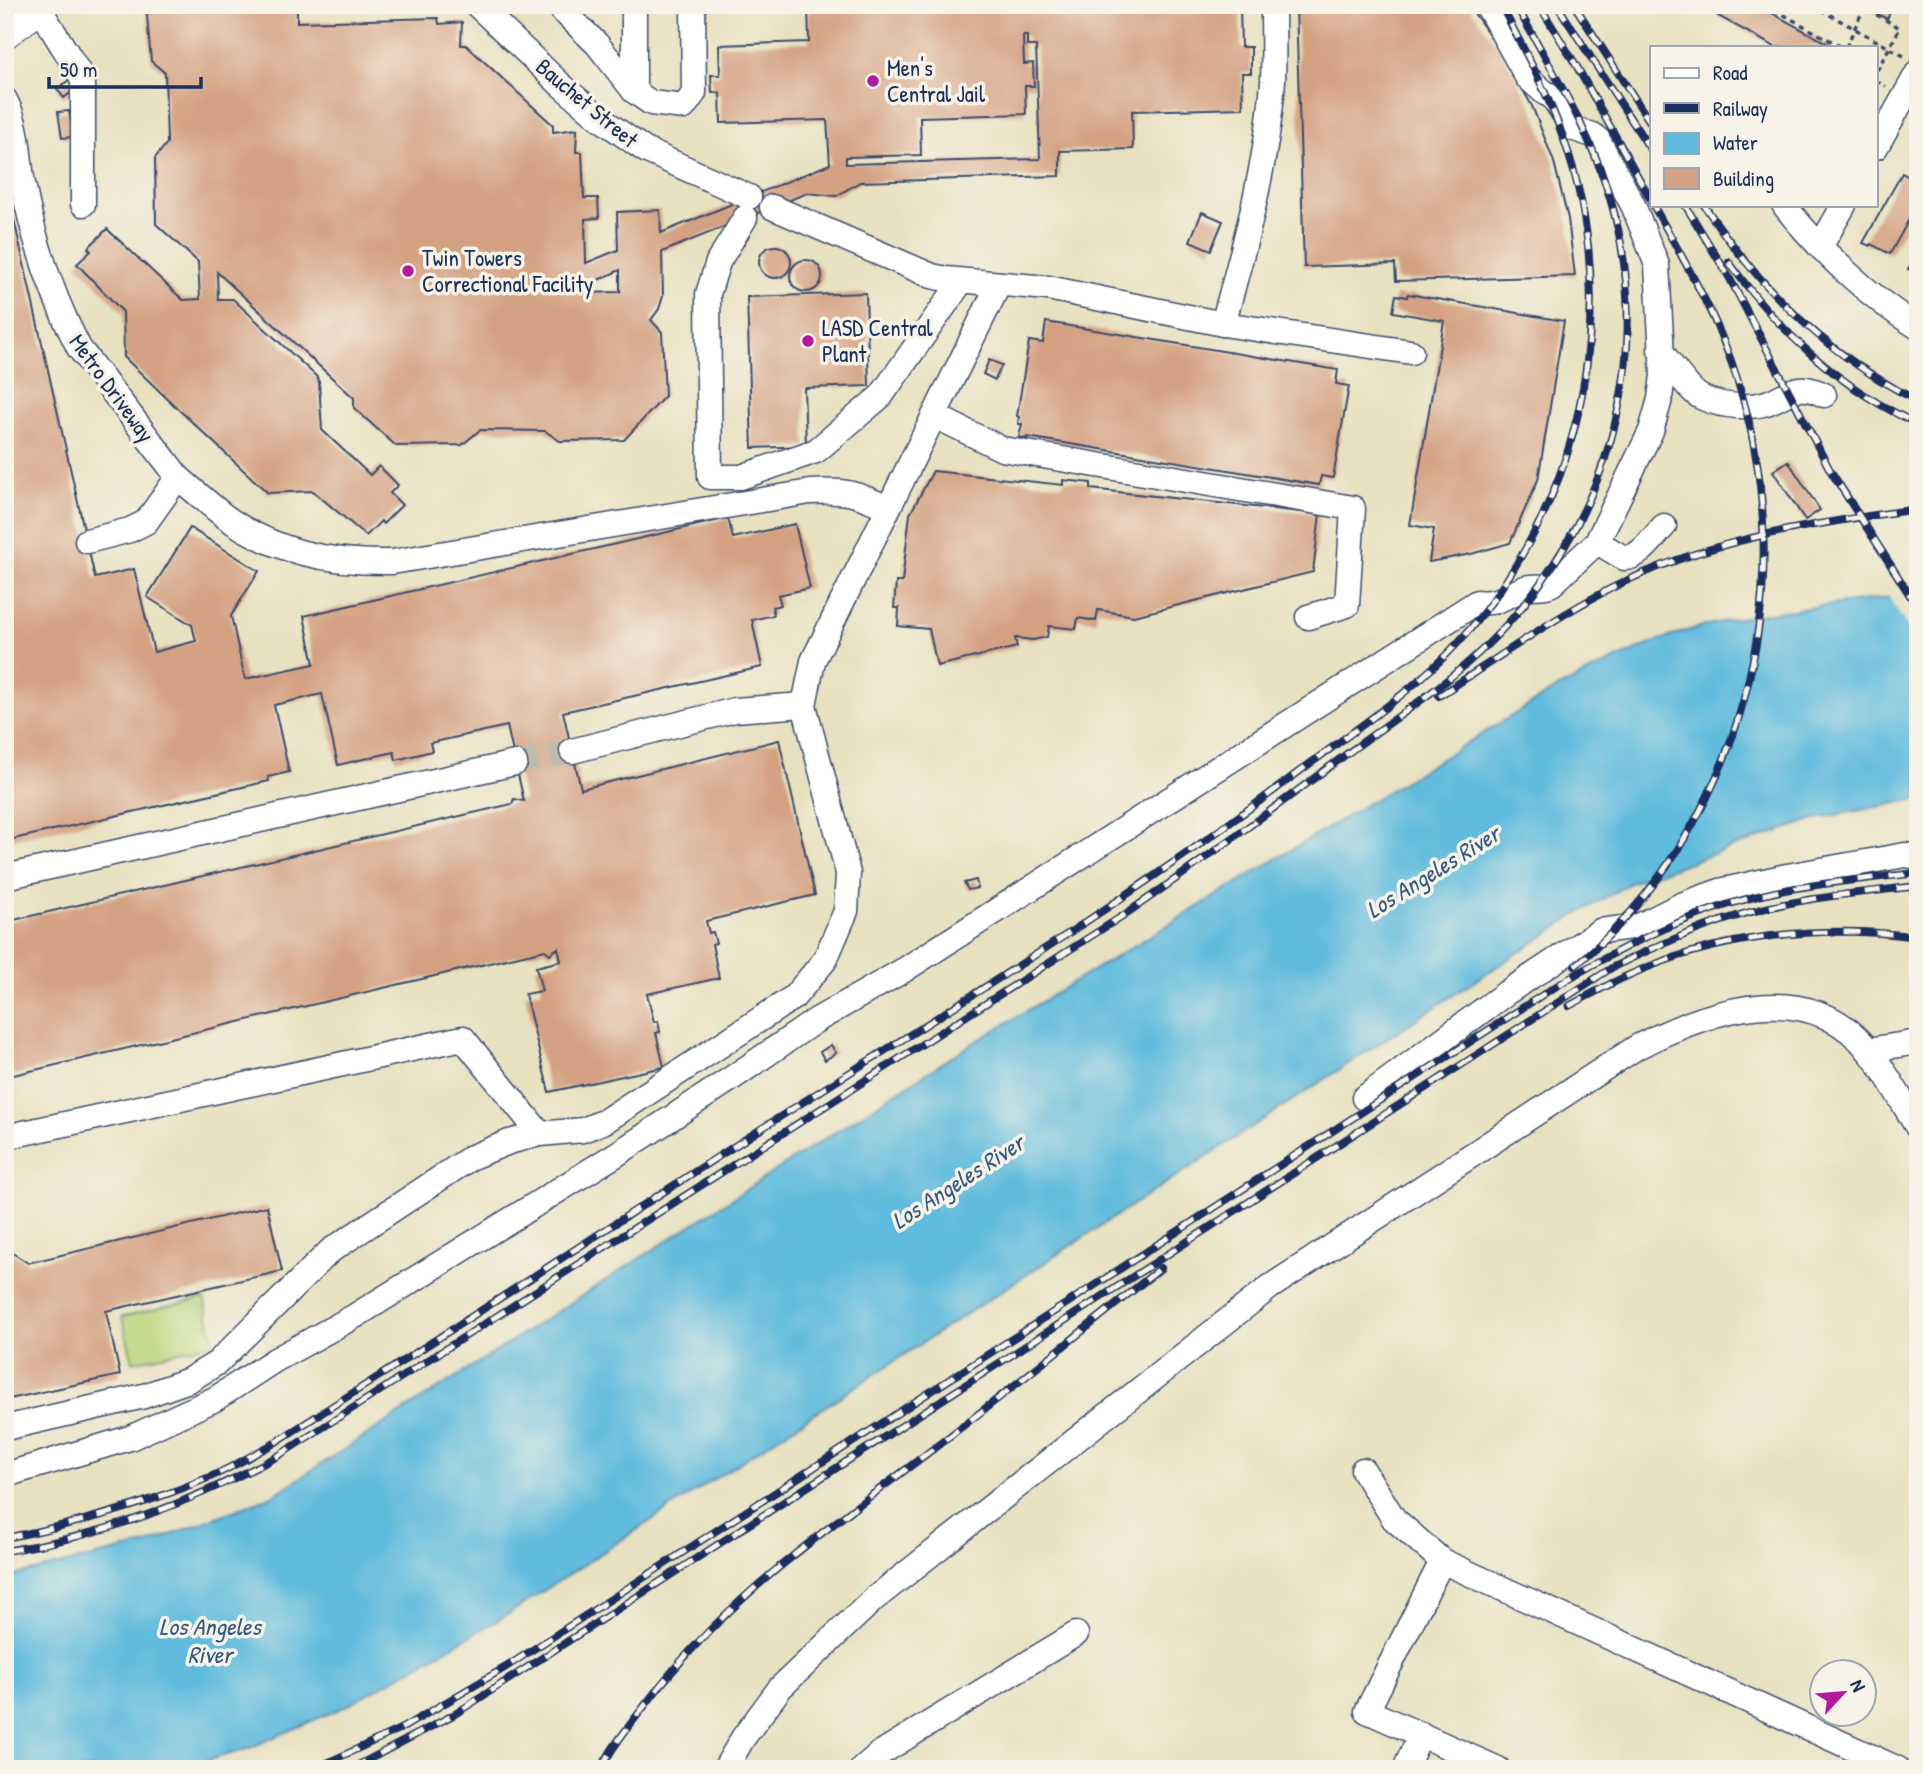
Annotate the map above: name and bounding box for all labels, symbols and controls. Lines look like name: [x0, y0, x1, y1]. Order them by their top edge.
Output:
scale bar: [49, 46, 201, 90]
legend: [1650, 46, 1878, 206]
street label: Bauchet Street: [530, 51, 646, 155]
place label: Men's Central Jail: [887, 52, 986, 109]
text: 50 m: [60, 55, 97, 84]
text: Road: [1713, 58, 1747, 87]
marker: Men's Central Jail: [865, 73, 881, 89]
text: Railway: [1713, 94, 1768, 123]
text: Water: [1713, 128, 1758, 157]
text: Building: [1713, 164, 1774, 193]
place label: Twin Towers Correctional Facility: [422, 242, 594, 299]
marker: Twin Towers Correctional Facility: [400, 263, 416, 279]
place label: LASD Central Plant: [822, 312, 933, 369]
street label: Metro Driveway: [63, 327, 162, 448]
marker: LASD Central Plant: [800, 333, 816, 349]
water label: Los Angeles River: [1360, 816, 1508, 926]
water label: Los Angeles River: [885, 1125, 1033, 1237]
water label: Los Angeles River: [159, 1610, 263, 1670]
north arrow: [1808, 1658, 1878, 1728]
text: N: [1844, 1675, 1872, 1696]

